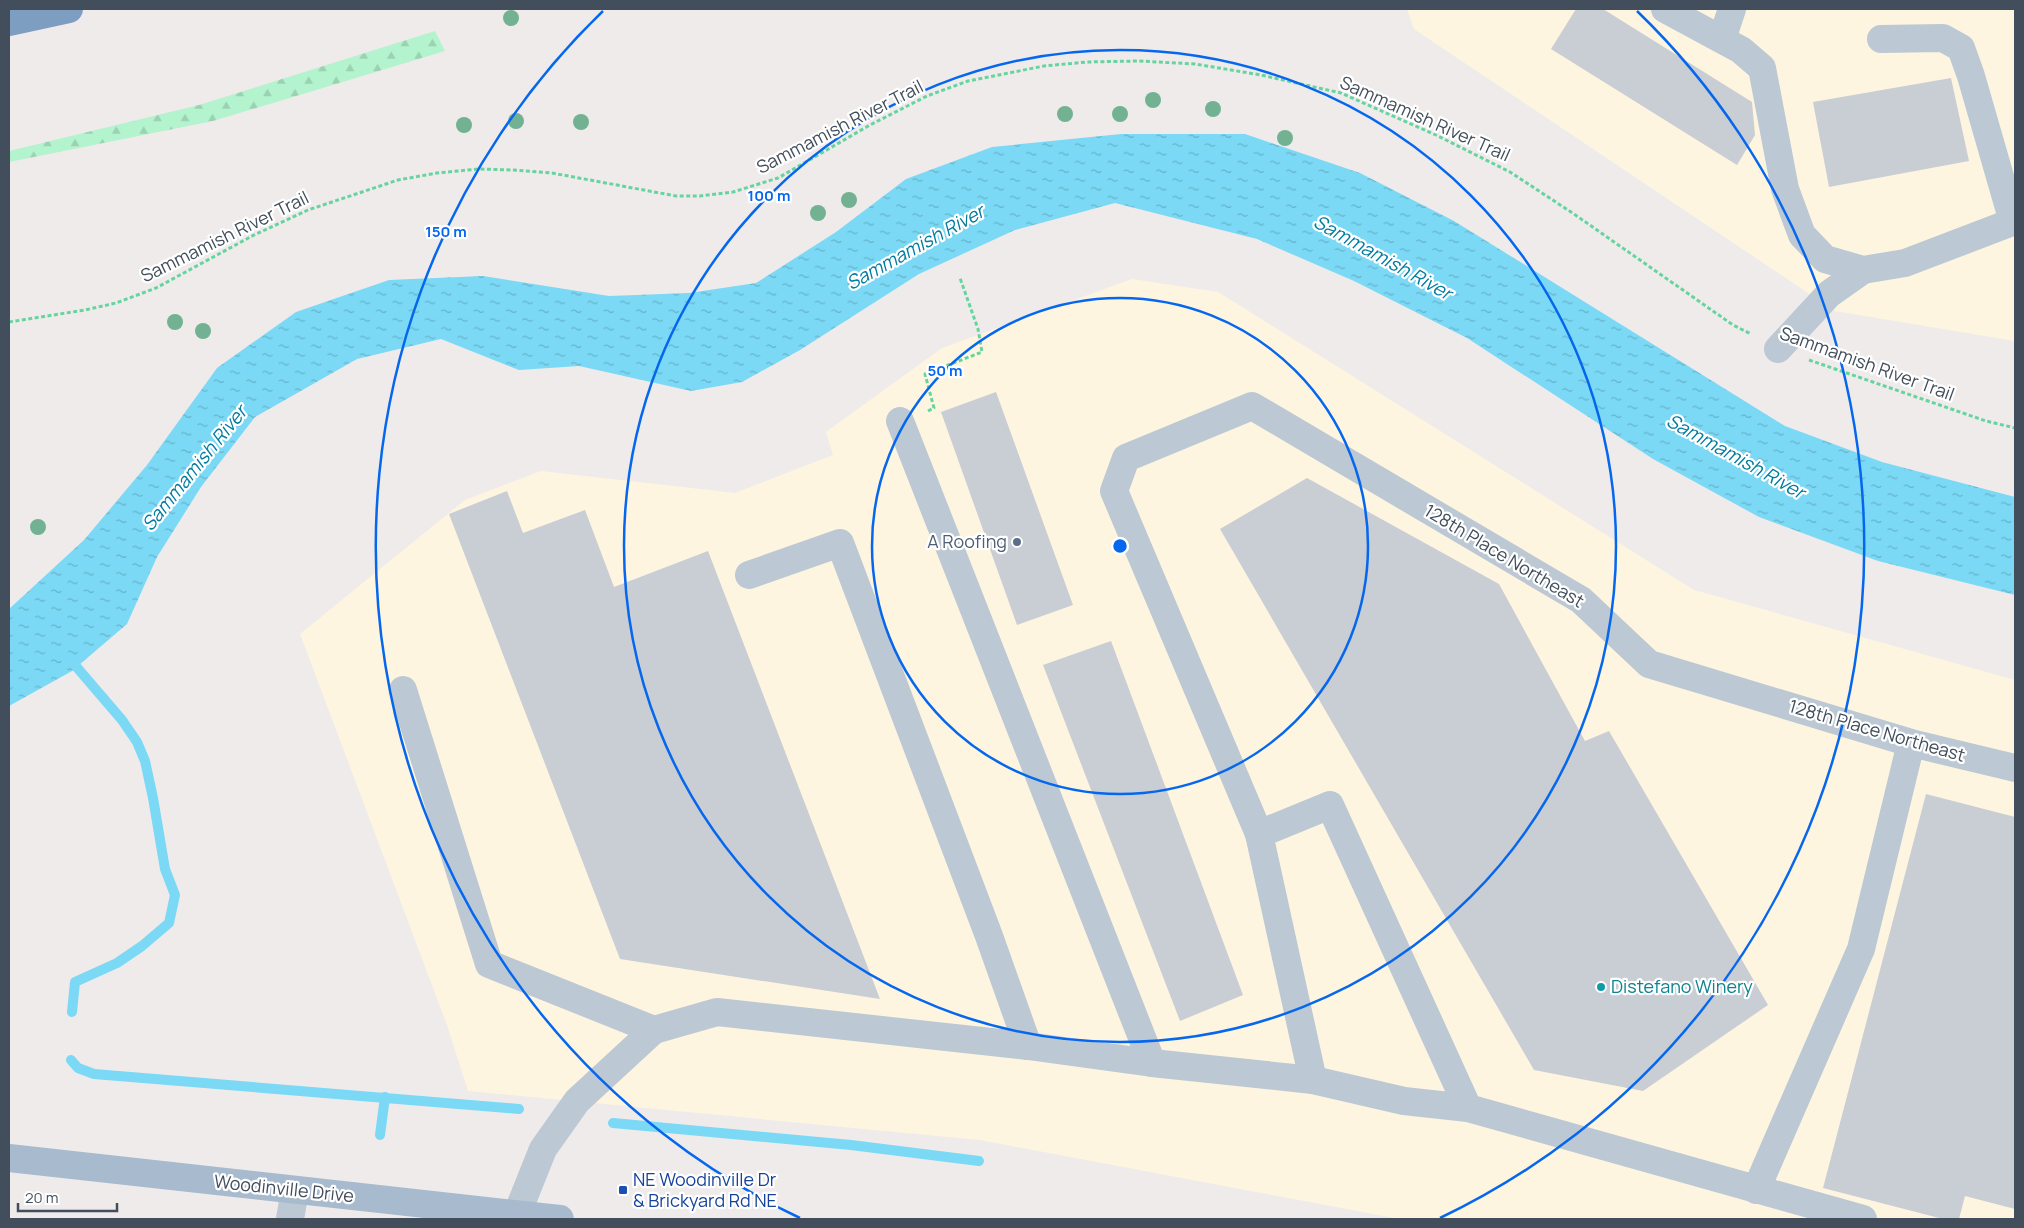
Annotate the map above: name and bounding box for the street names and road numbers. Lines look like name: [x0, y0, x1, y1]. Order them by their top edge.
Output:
street label: Sammamish River Trail: [1336, 70, 1514, 167]
street label: Sammamish River Trail: [752, 74, 927, 179]
street label: Sammamish River Trail: [137, 185, 313, 287]
street label: Sammamish River Trail: [1777, 320, 1958, 406]
street label: 128th Place Northeast: [1420, 498, 1589, 612]
street label: 128th Place Northeast: [1786, 693, 1968, 767]
street label: Woodinville Drive: [213, 1169, 355, 1207]

